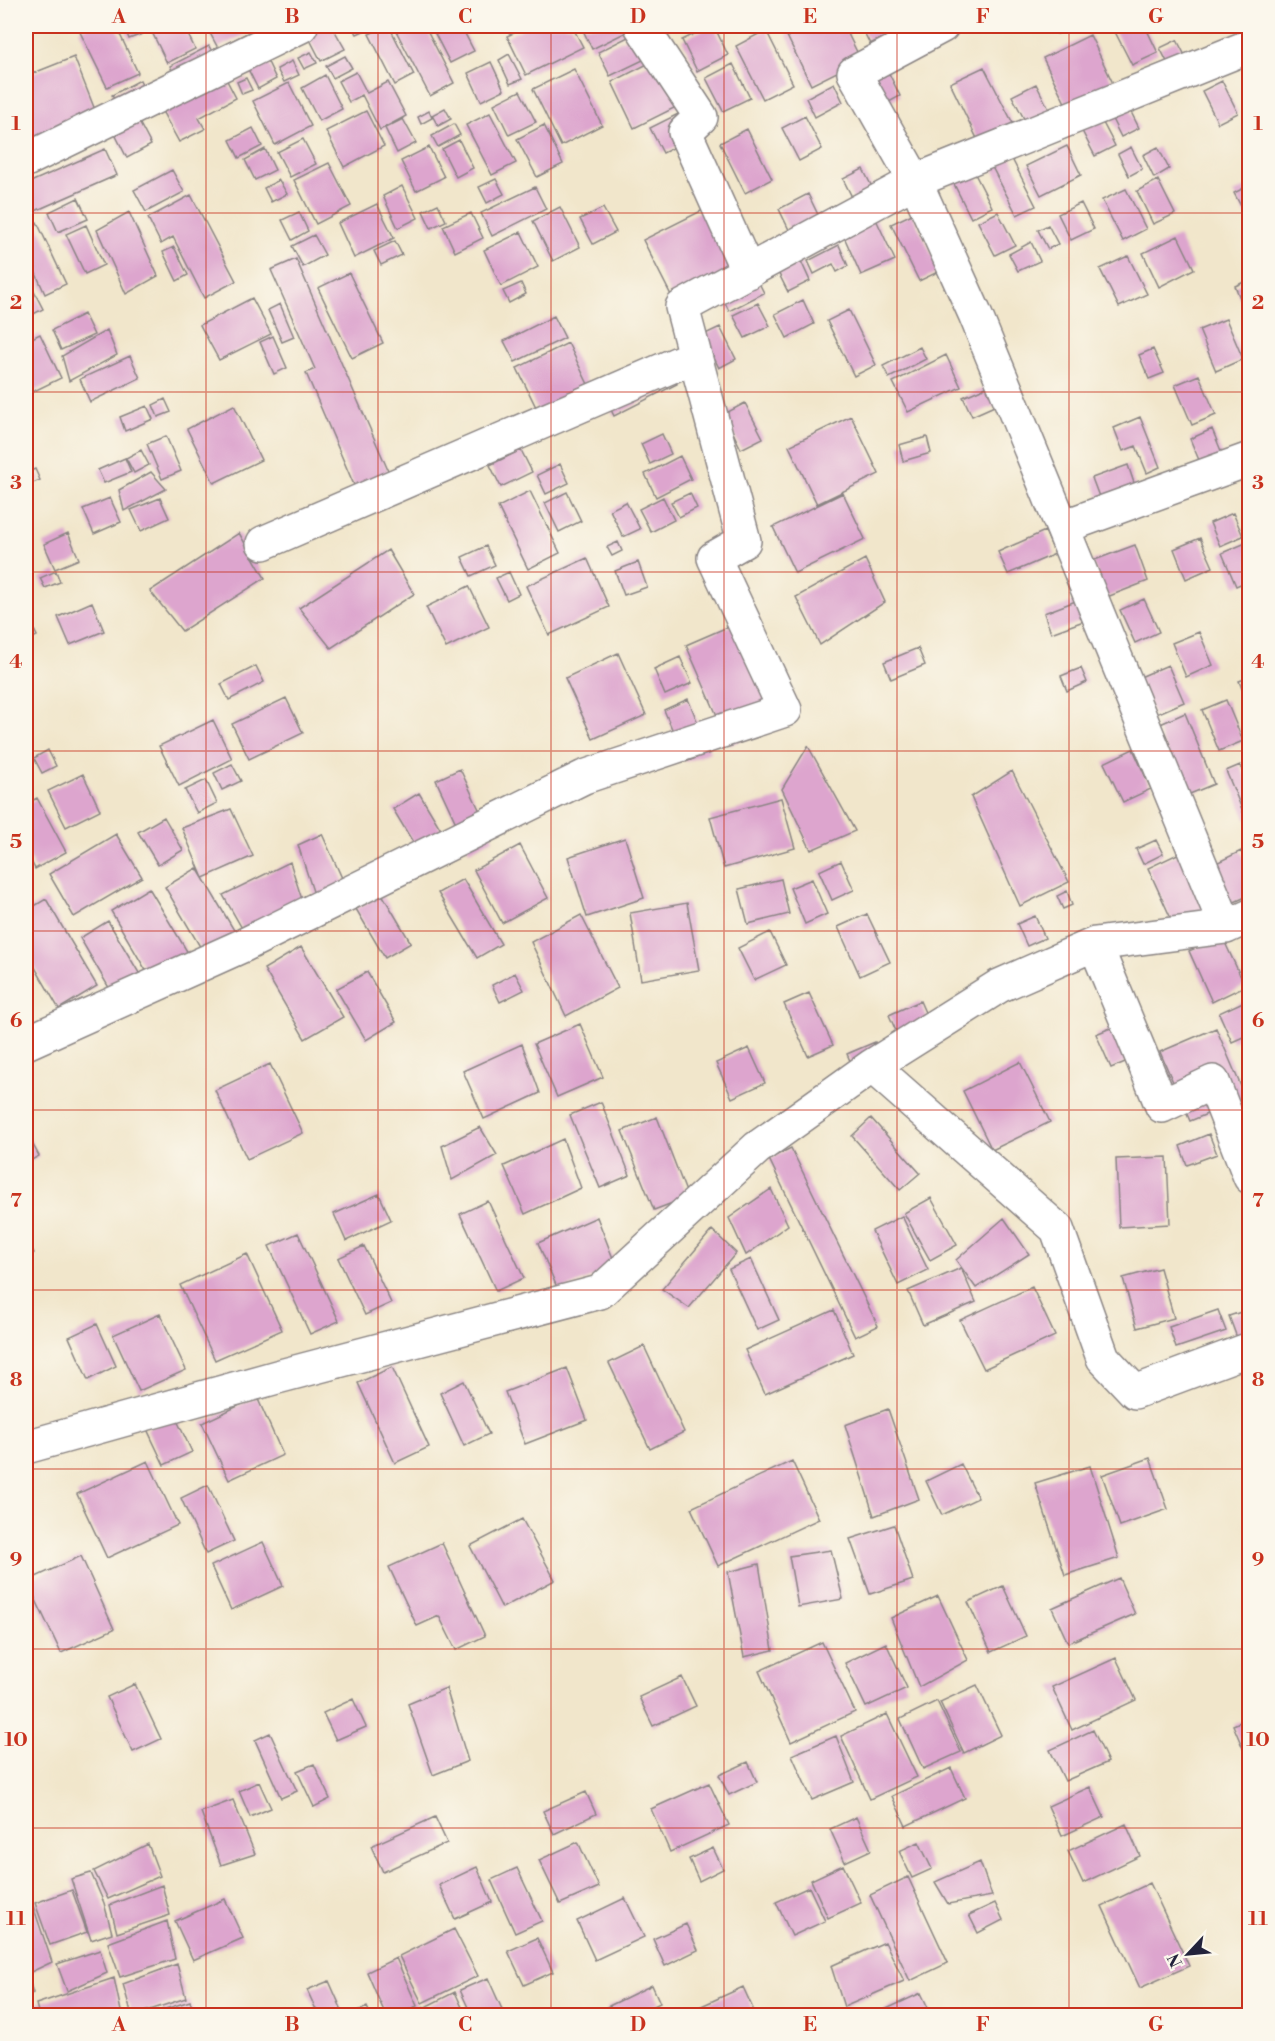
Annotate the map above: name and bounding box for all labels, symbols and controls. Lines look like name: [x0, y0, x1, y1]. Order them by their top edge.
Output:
text: A: [111, 5, 127, 30]
text: B: [284, 5, 300, 30]
text: C: [458, 5, 472, 30]
text: D: [630, 5, 646, 30]
text: E: [803, 5, 817, 30]
text: F: [976, 5, 990, 30]
text: G: [1148, 5, 1164, 30]
text: 1: [11, 112, 21, 137]
text: 1: [1253, 112, 1263, 137]
text: 2: [10, 291, 22, 316]
text: 2: [1252, 291, 1264, 316]
text: 3: [10, 471, 22, 496]
text: 3: [1252, 471, 1264, 496]
text: 4: [9, 650, 23, 675]
text: 4: [1251, 650, 1265, 675]
text: 5: [10, 830, 22, 855]
text: 5: [1252, 830, 1264, 855]
text: 6: [10, 1009, 23, 1034]
text: 6: [1252, 1009, 1265, 1034]
text: 7: [10, 1189, 22, 1214]
text: 7: [1252, 1189, 1264, 1214]
text: 8: [10, 1368, 23, 1393]
text: 8: [1252, 1368, 1265, 1393]
text: 9: [10, 1548, 22, 1573]
text: 9: [1252, 1548, 1264, 1573]
text: 10: [4, 1728, 28, 1753]
text: 10: [1246, 1728, 1270, 1753]
text: 11: [6, 1907, 26, 1932]
text: 11: [1248, 1907, 1268, 1932]
north arrow: [1158, 1924, 1218, 1984]
text: N: [1164, 1950, 1187, 1970]
text: A: [111, 2013, 127, 2038]
text: B: [284, 2013, 300, 2038]
text: C: [458, 2013, 472, 2038]
text: D: [630, 2013, 646, 2038]
text: E: [803, 2013, 817, 2038]
text: F: [976, 2013, 990, 2038]
text: G: [1148, 2013, 1164, 2038]

